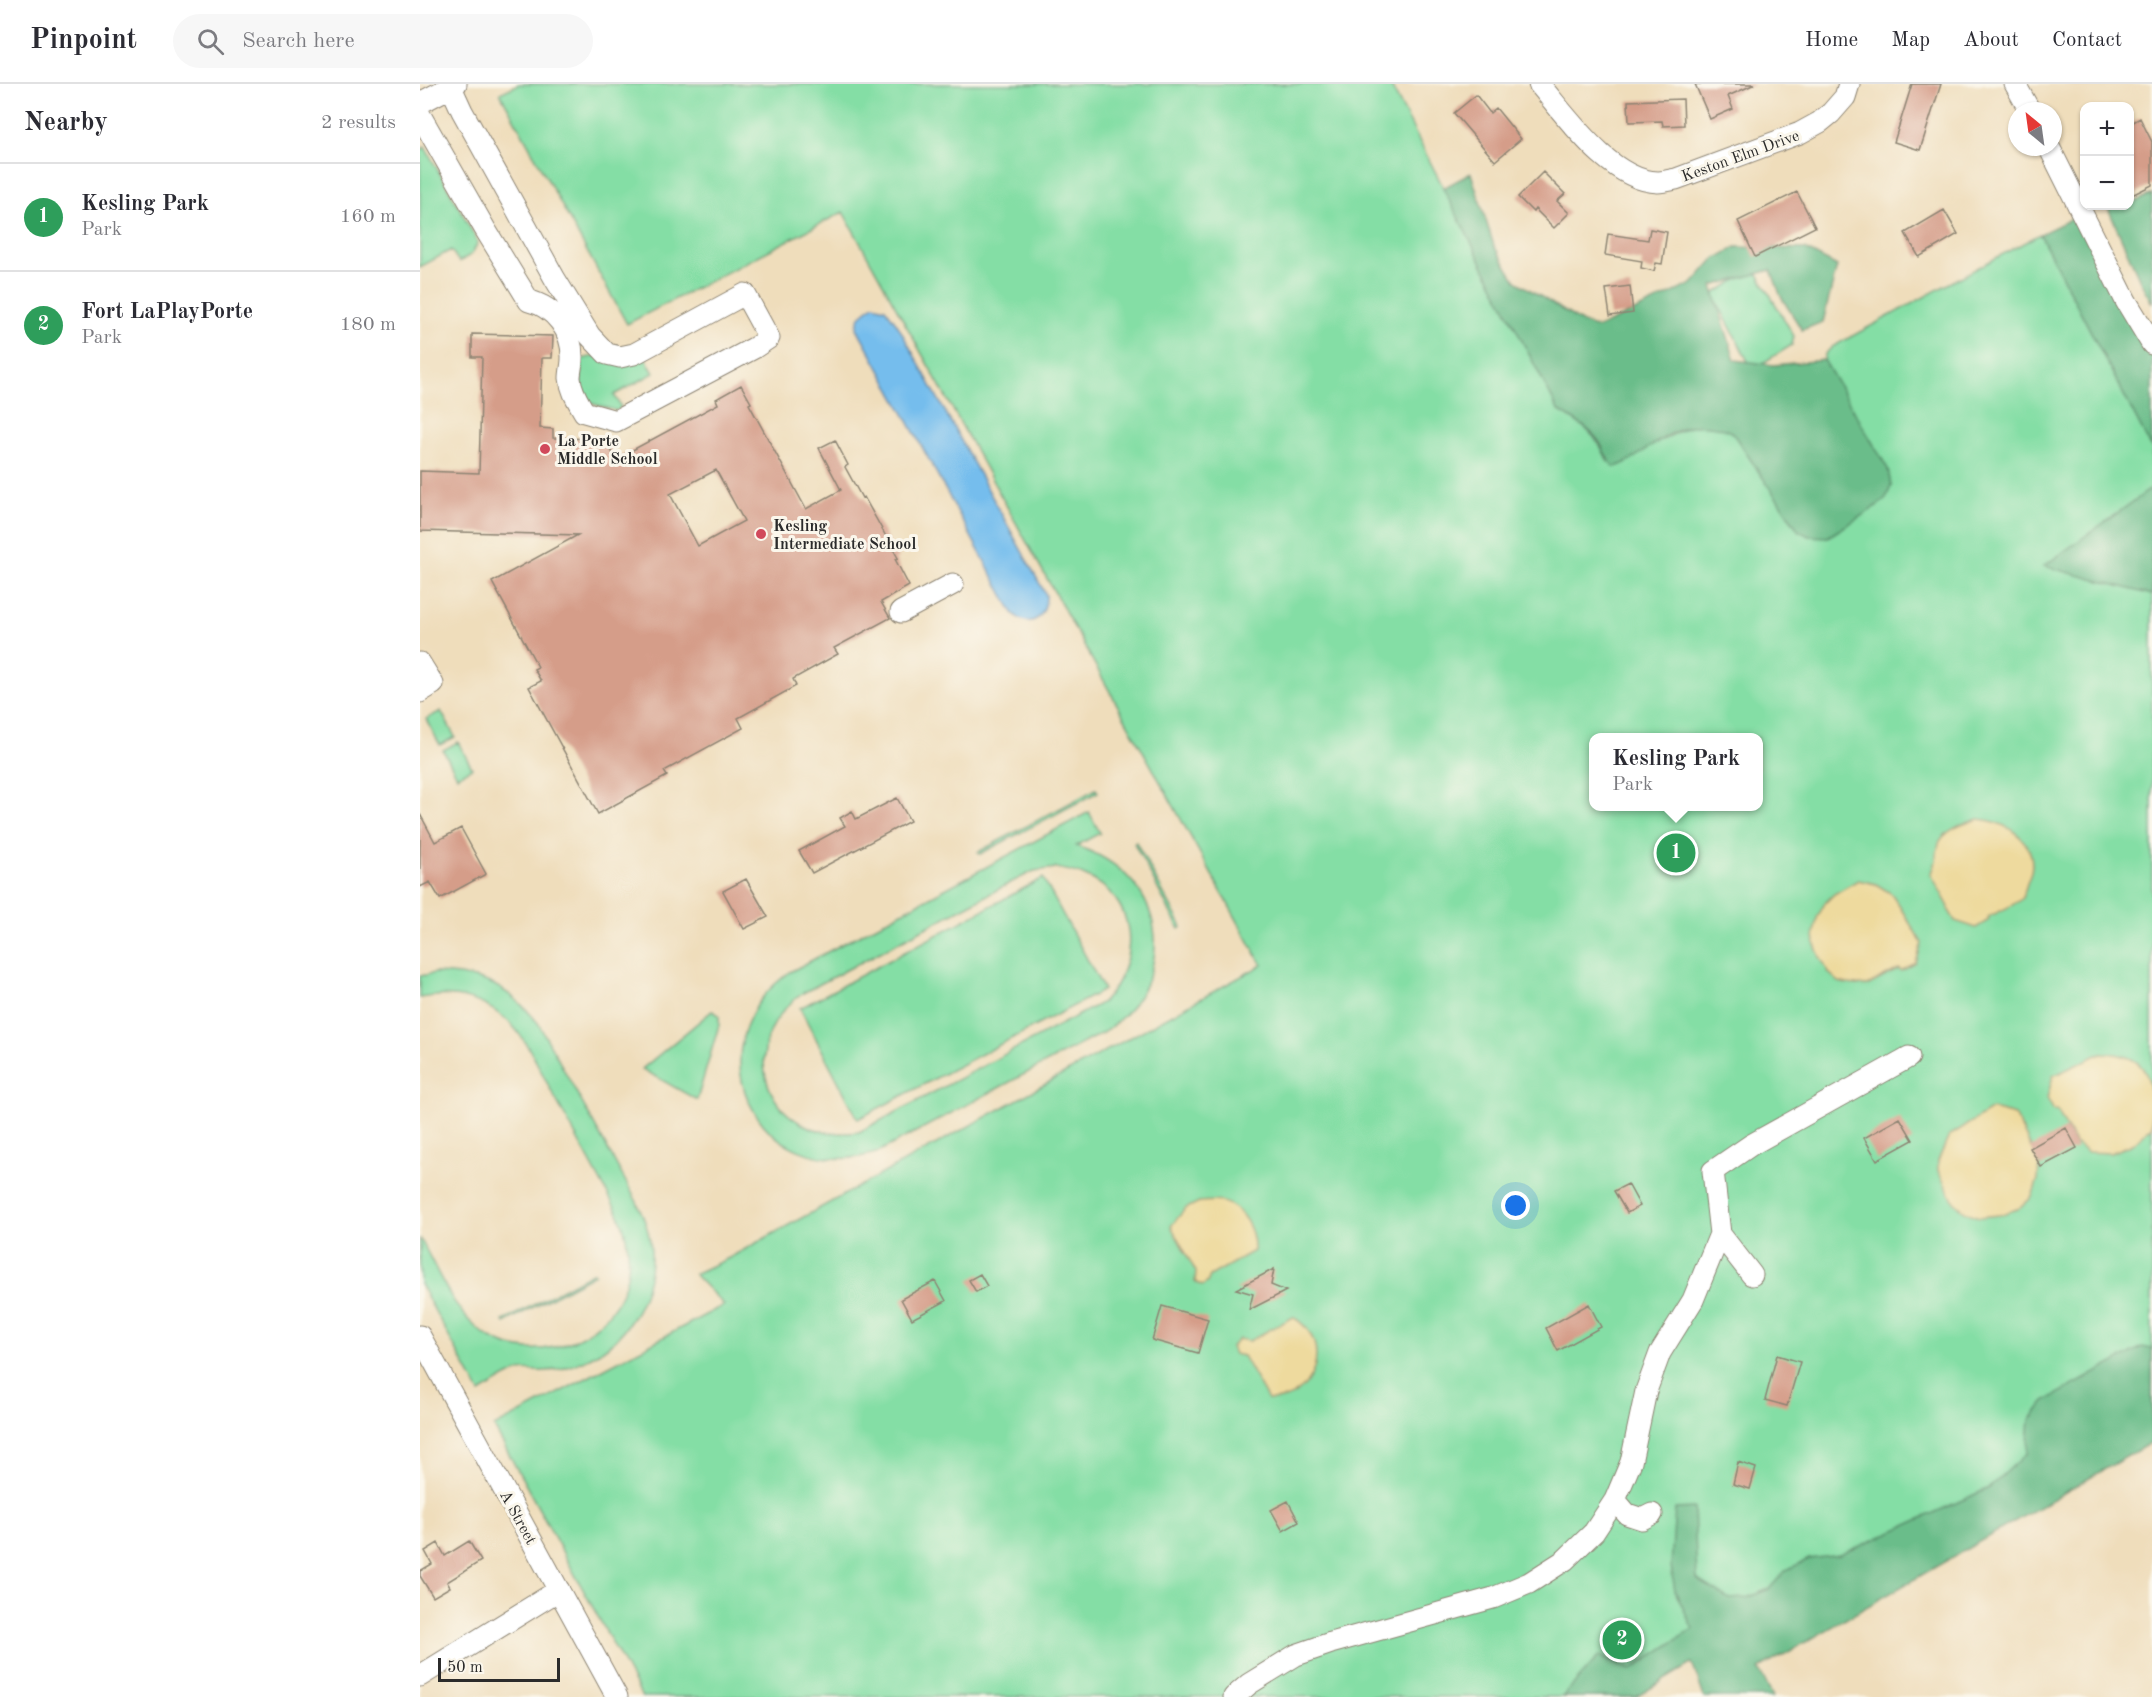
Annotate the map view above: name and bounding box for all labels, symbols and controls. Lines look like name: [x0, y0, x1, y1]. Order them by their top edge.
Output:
search box: [173, 14, 593, 68]
icon: search: [194, 25, 227, 58]
text: Pinpoint: [30, 27, 137, 55]
text: Search here: [242, 30, 355, 52]
text: Home: [1805, 30, 1858, 51]
text: Map: [1891, 30, 1930, 51]
text: About: [1963, 30, 2019, 51]
text: Contact: [2052, 30, 2122, 51]
north arrow: [2008, 102, 2062, 156]
map controls: [2080, 102, 2134, 210]
button: +: [2080, 102, 2134, 156]
text: Nearby: [24, 110, 108, 136]
text: 2 results: [321, 113, 396, 133]
street label: Keston Elm Drive: [1680, 128, 1802, 186]
button: −: [2080, 156, 2134, 210]
text: Kesling Park: [81, 193, 209, 215]
text: 1: [38, 207, 49, 227]
text: 160 m: [340, 207, 396, 227]
text: Park: [81, 220, 122, 240]
text: Fort LaPlayPorte: [81, 301, 253, 323]
text: 2: [38, 315, 49, 335]
text: 180 m: [340, 315, 396, 335]
text: Park: [81, 328, 122, 348]
place label: La Porte Middle School: [557, 434, 658, 468]
marker: La Porte Middle School: [538, 442, 552, 456]
place label: Kesling Intermediate School: [773, 519, 916, 553]
marker: Kesling Intermediate School: [754, 527, 768, 541]
popup: [1589, 733, 1763, 811]
text: Kesling Park: [1612, 748, 1740, 770]
text: Park: [1612, 775, 1653, 795]
pin: 1: [1656, 830, 1696, 876]
your location: [1501, 1191, 1530, 1220]
street label: A Street: [496, 1488, 539, 1548]
pin: 2: [1602, 1618, 1642, 1662]
scale bar: [438, 1655, 560, 1682]
text: 50 m: [447, 1660, 483, 1676]

